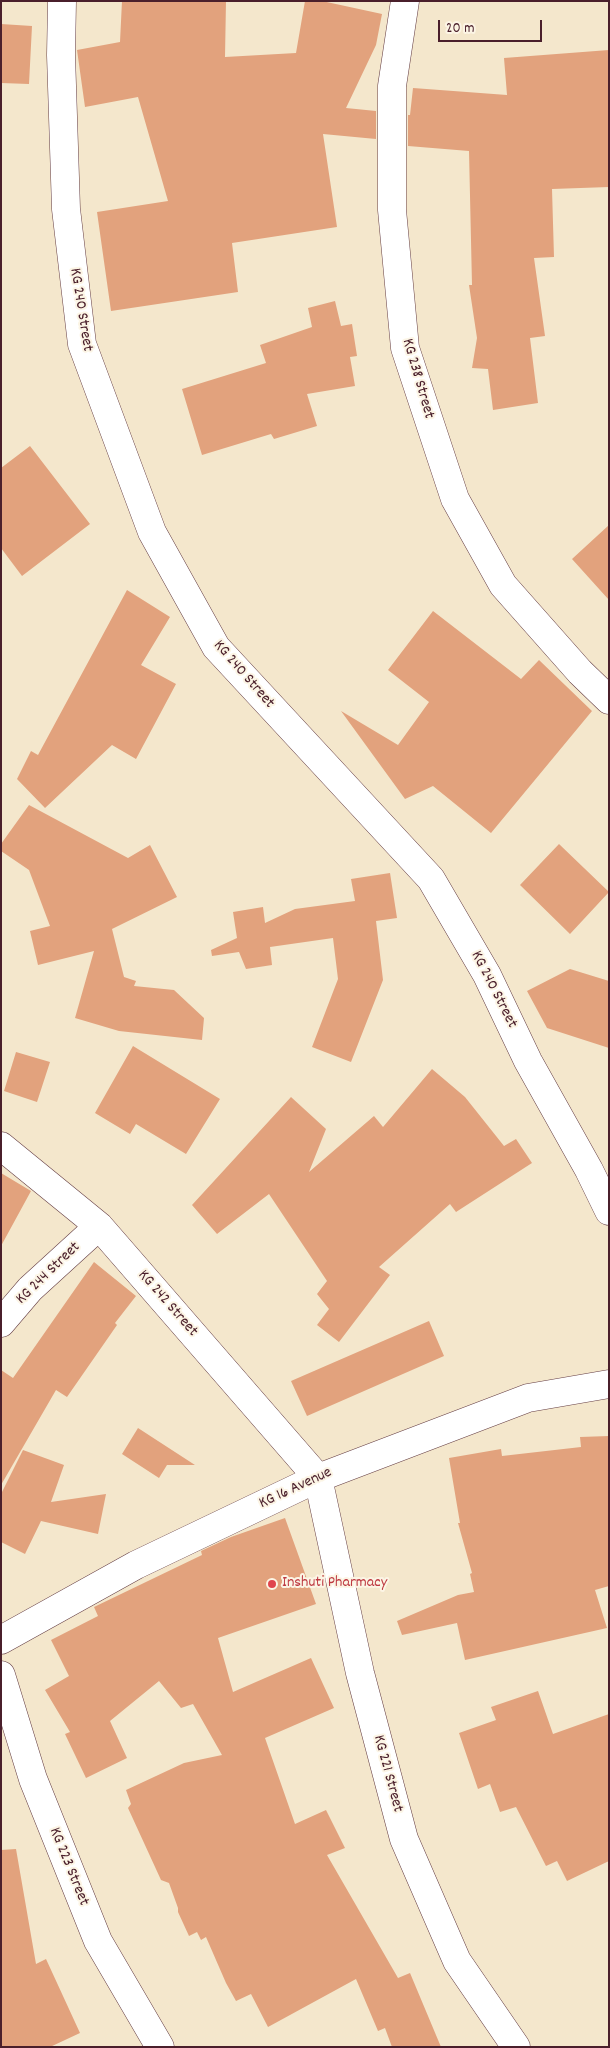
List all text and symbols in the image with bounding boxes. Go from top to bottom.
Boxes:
scale bar [440,10,544,42]
text: 20 m [446,18,474,40]
street label: KG 240 Street [64,267,96,353]
street label: KG 238 Street [396,337,438,421]
street label: KG 240 Street [208,637,278,713]
street label: KG 240 Street [465,948,521,1032]
street label: KG 244 Street [13,1239,85,1309]
street label: KG 242 Street [133,1267,201,1341]
street label: KG 16 Avenue [257,1464,335,1514]
place label: Inshuti Pharmacy [282,1574,387,1594]
marker: Inshuti Pharmacy [266,1578,278,1590]
street label: KG 221 Street [367,1733,407,1815]
street label: KG 223 Street [44,1825,92,1909]

